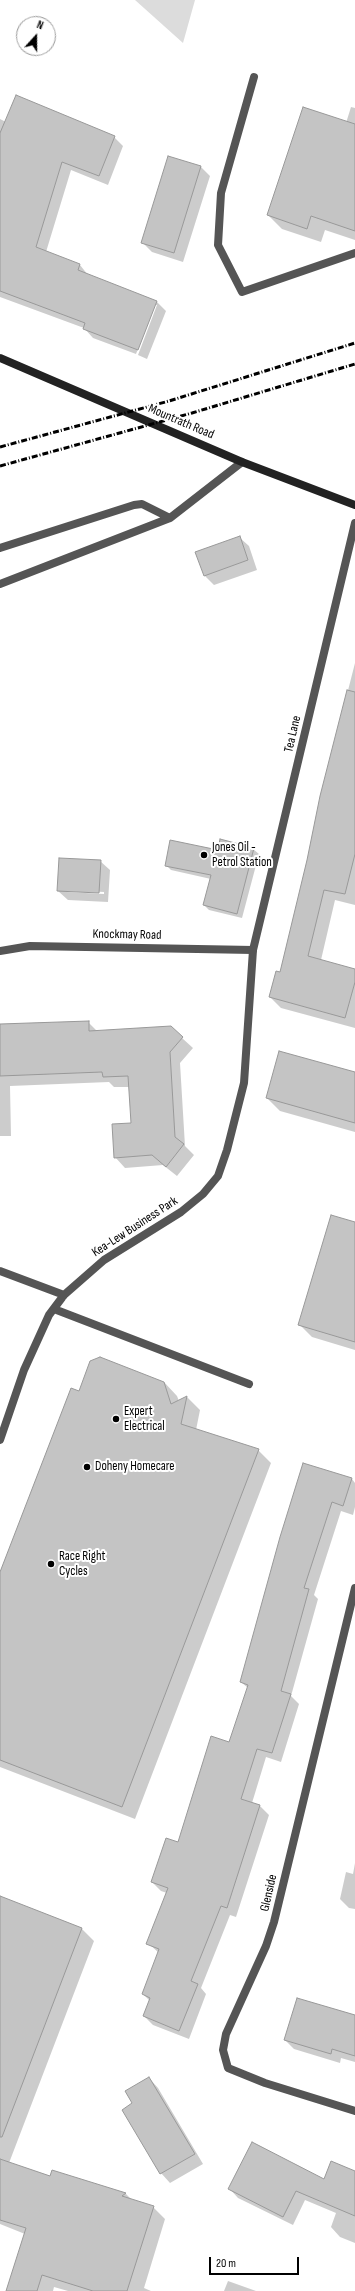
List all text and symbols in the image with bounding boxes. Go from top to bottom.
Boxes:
north arrow [16,16,56,56]
text: N [35,18,45,32]
street label: Mountrath Road [146,401,216,443]
street label: Tea Lane [281,714,305,754]
place label: Jones Oil - Petrol Station [212,840,272,871]
marker: Jones Oil - Petrol Station [199,850,209,860]
street label: Knockmay Road [92,927,162,943]
street label: Kea-Lew Business Park [89,1193,181,1261]
place label: Expert Electrical [124,1404,165,1435]
marker: Expert Electrical [111,1414,121,1424]
place label: Doheny Homecare [95,1459,175,1475]
marker: Doheny Homecare [82,1462,92,1472]
place label: Race Right Cycles [59,1549,106,1580]
marker: Race Right Cycles [46,1559,56,1569]
street label: Glenside [257,1873,281,1913]
scale bar [211,2249,301,2275]
text: 20 m [216,2256,236,2271]

